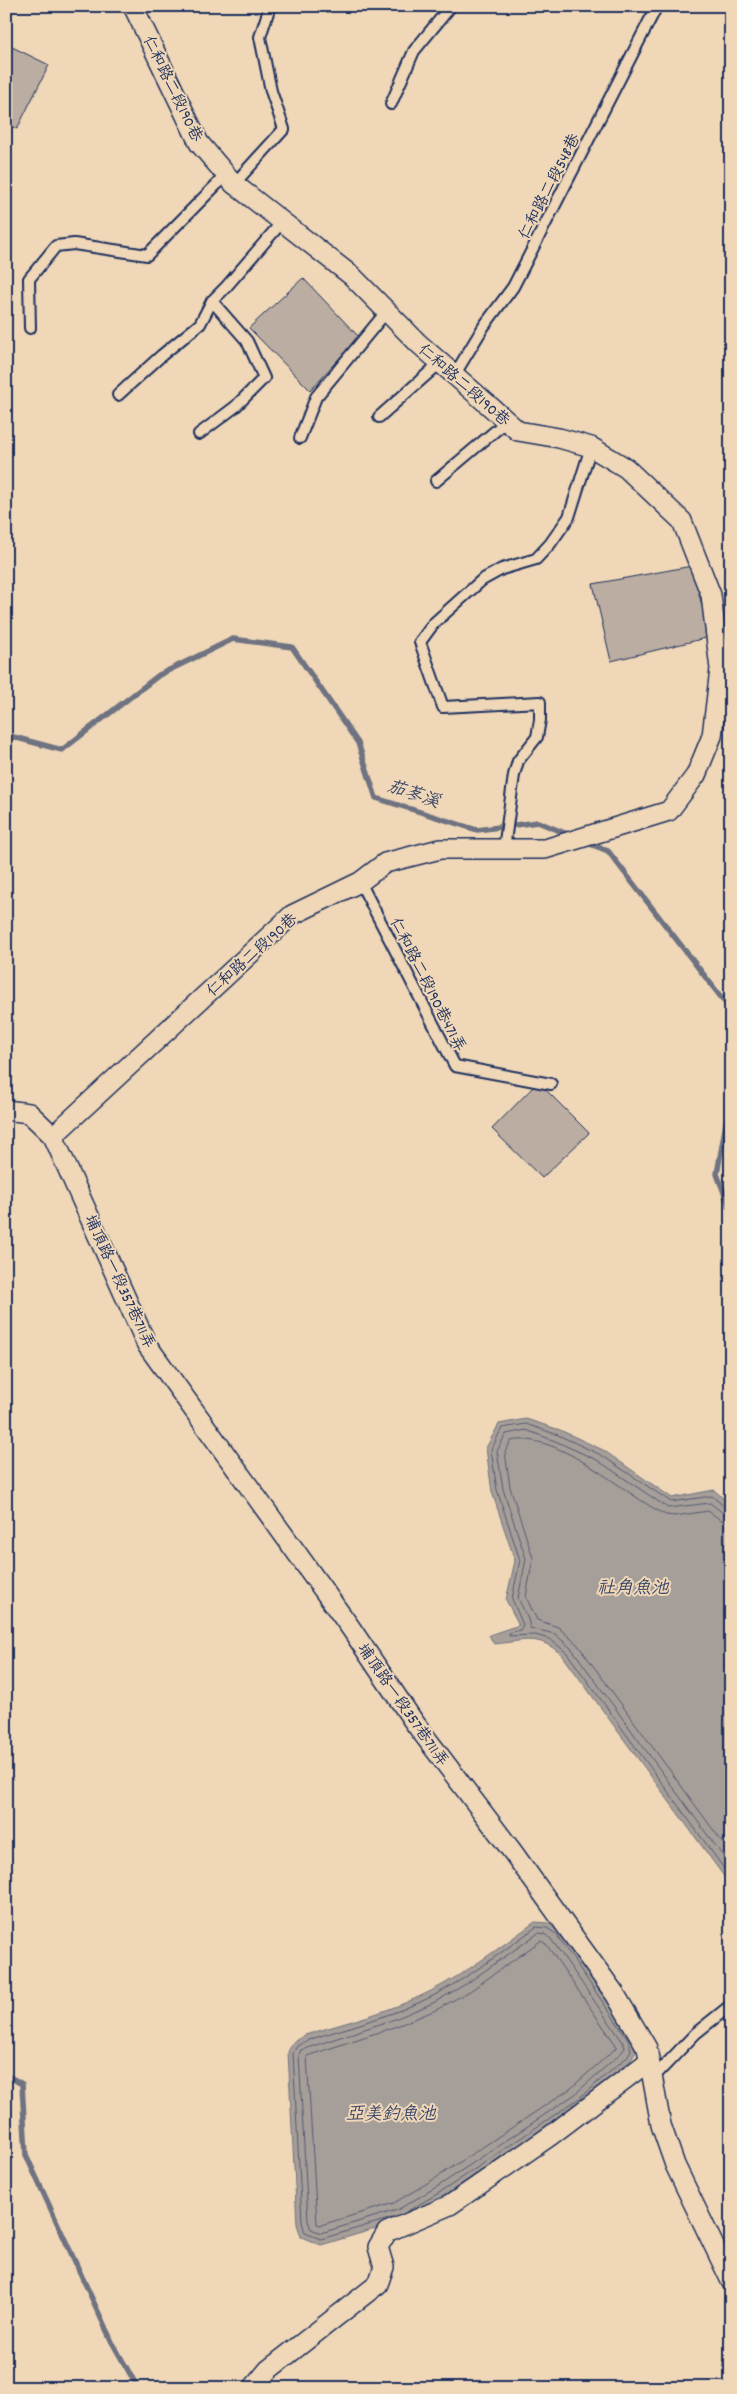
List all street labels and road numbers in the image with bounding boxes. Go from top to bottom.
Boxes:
street label: 仁和路二段190巷 [136,32,207,146]
street label: 仁和路二段548巷 [514,130,587,244]
street label: 仁和路二段190巷 [412,339,515,432]
street label: 仁和路二段190巷 [202,909,303,1003]
street label: 仁和路二段190巷471弄 [383,914,471,1056]
street label: 埔頂路一段357巷711弄 [78,1211,160,1353]
street label: 埔頂路一段357巷711弄 [351,1639,453,1772]

